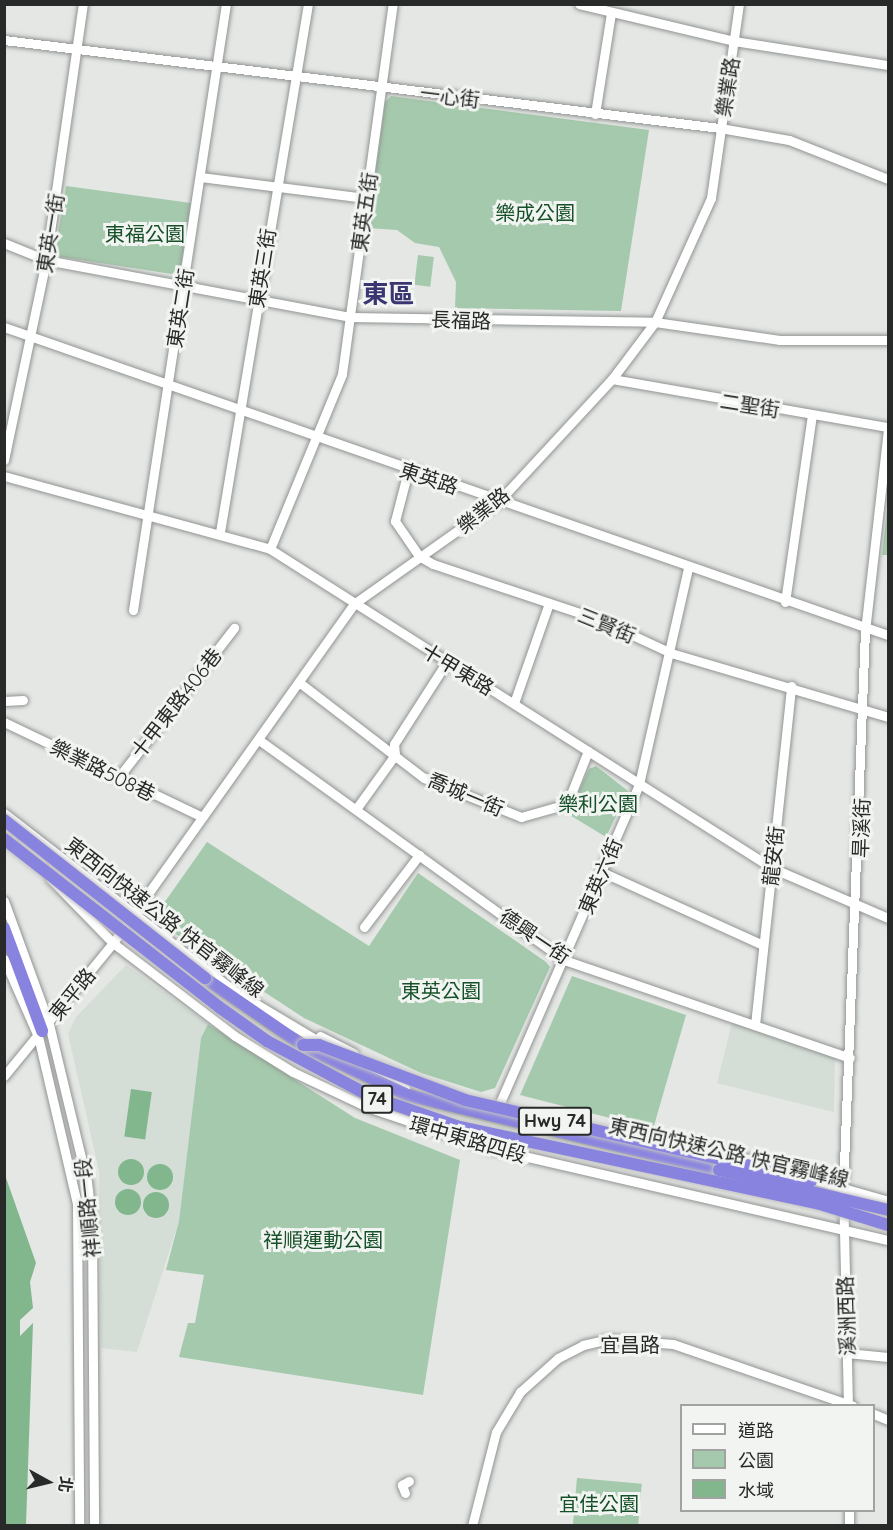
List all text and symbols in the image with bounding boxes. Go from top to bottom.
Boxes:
street label: 樂業路 [710,55,744,119]
street label: 一心街 [419,80,481,112]
street label: 東英五街 [347,171,381,253]
street label: 東英一街 [32,192,68,274]
park label: 樂成公園 [495,200,575,224]
park label: 東福公園 [105,221,185,245]
street label: 東英三街 [244,227,280,309]
street label: 東英二街 [162,267,198,349]
district label: 東區 [362,278,414,310]
street label: 長福路 [431,307,491,333]
street label: 二聖街 [718,388,782,422]
street label: 東英路 [397,457,461,499]
street label: 樂業路 [452,482,514,538]
street label: 三賢街 [575,603,639,647]
street label: 十甲東路 [418,638,498,700]
street label: 十甲東路406巷 [126,643,226,763]
street label: 樂業路508巷 [47,734,159,806]
street label: 喬城一街 [424,767,508,821]
park label: 樂利公園 [558,791,638,815]
street label: 旱溪街 [848,798,874,858]
street label: 龍安街 [758,825,788,887]
street label: 東西向快速公路 快官霧峰線 [61,832,269,1002]
street label: 東英六街 [573,834,627,918]
street label: 德興一街 [495,904,575,968]
street label: 東平路 [44,963,100,1025]
park label: 東英公園 [401,978,481,1002]
road number: 74 [360,1084,394,1114]
road number: Hwy 74 [518,1106,592,1136]
street label: 環中東路四段 [407,1111,529,1167]
street label: 東西向快速公路 快官霧峰線 [607,1113,851,1191]
street label: 祥順路一段 [70,1157,104,1259]
park label: 祥順運動公園 [263,1227,383,1251]
street label: 溪洲西路 [833,1276,859,1356]
street label: 宜昌路 [600,1332,660,1356]
legend [680,1404,875,1512]
text: 道路 [738,1419,774,1442]
text: 公園 [738,1449,774,1472]
north arrow [18,1452,78,1512]
text: 北 [55,1475,77,1494]
text: 水域 [738,1479,774,1502]
park label: 宜佳公園 [559,1491,639,1515]

